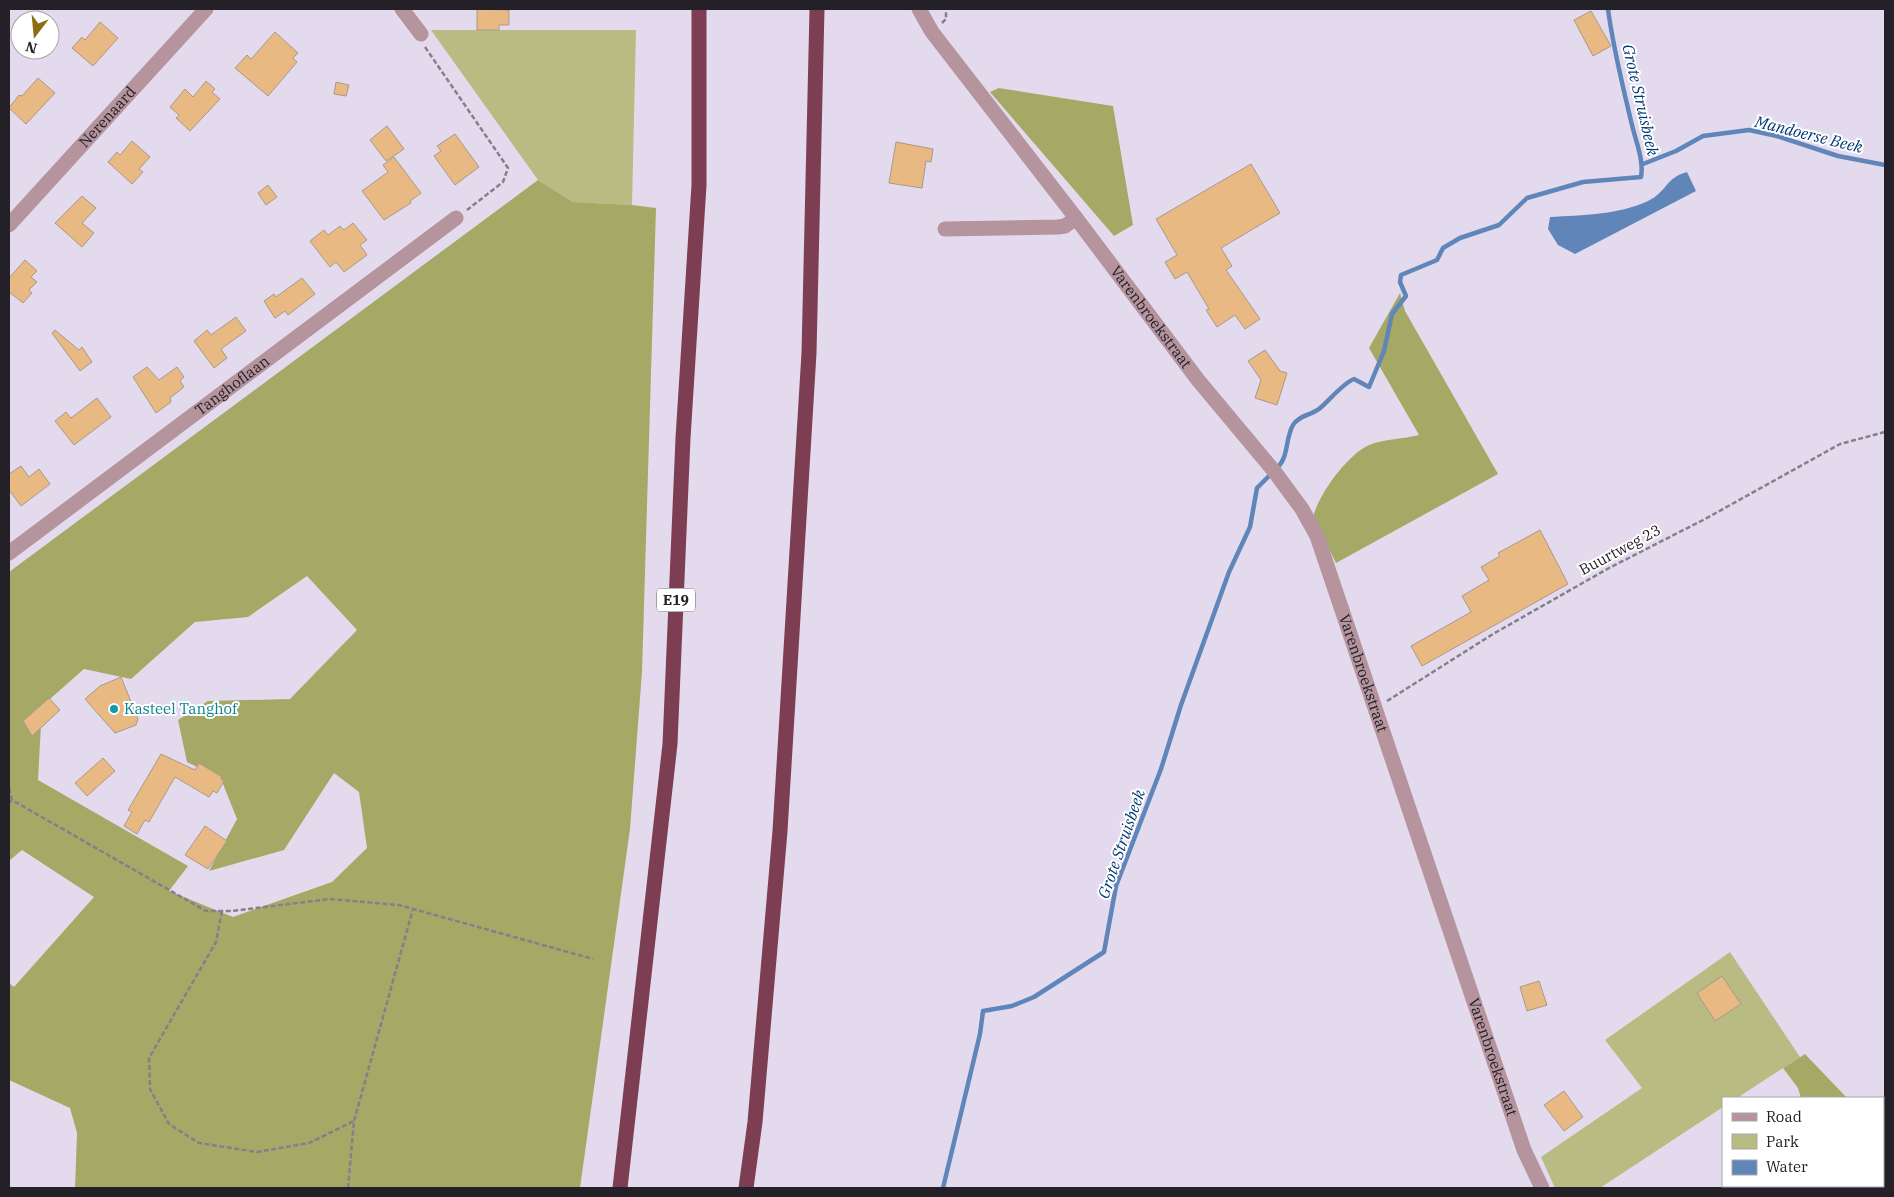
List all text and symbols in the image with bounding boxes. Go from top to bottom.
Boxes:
north arrow [10,10,60,60]
text: N [24,37,39,58]
water label: Grote Struisbeek [1618,42,1664,158]
street label: Nerenaard [74,82,140,151]
water label: Mandoerse Beek [1752,111,1865,157]
street label: Varenbroekstraat [1107,262,1196,372]
street label: Tanghoflaan [191,351,273,419]
street label: Buurtweg 23 [1576,520,1664,579]
road number: E19 [657,588,695,612]
street label: Varenbroekstraat [1335,612,1392,735]
place label: Kasteel Tanghof [124,699,238,718]
marker: Kasteel Tanghof [108,703,120,715]
water label: Grote Struisbeek [1093,786,1149,901]
street label: Varenbroekstraat [1464,995,1522,1118]
legend [1722,1097,1884,1187]
text: Road [1766,1107,1802,1126]
text: Park [1766,1132,1799,1151]
text: Water [1766,1157,1808,1176]

